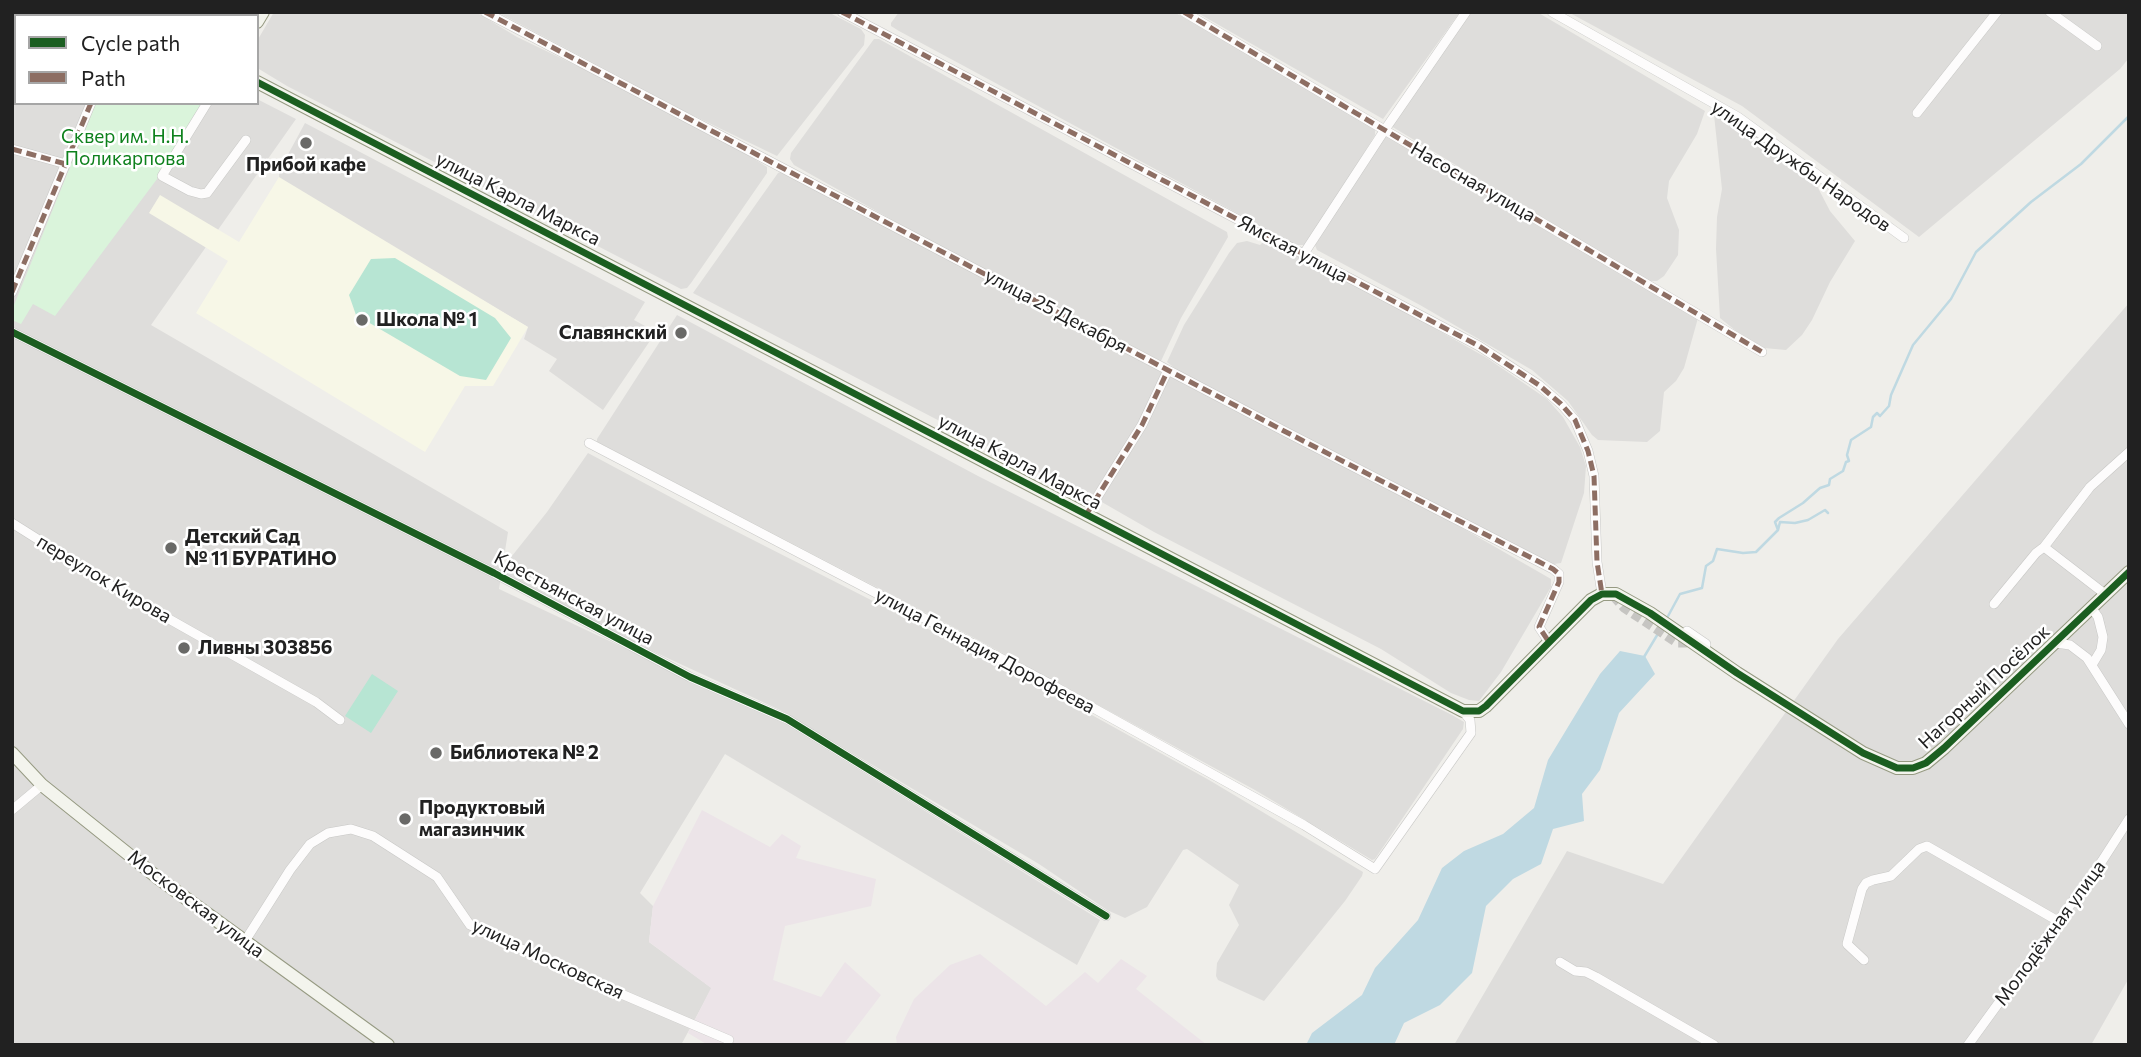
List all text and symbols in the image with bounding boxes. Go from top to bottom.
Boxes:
legend [14,14,259,105]
text: Cycle path [81,30,180,55]
text: Path [81,65,126,90]
street label: улица Дружбы Народов [1707,95,1895,237]
park label: Сквер им. Н.Н. Поликарпова [61,126,189,170]
marker: Прибой кафе [298,135,314,151]
street label: Насосная улица [1406,137,1540,227]
street label: улица Карла Маркса [432,148,604,250]
place label: Прибой кафе [246,154,366,176]
street label: Ямская улица [1234,210,1352,288]
street label: улица 25 Декабря [981,264,1131,358]
place label: Школа № 1 [376,309,477,331]
marker: Школа № 1 [354,312,370,328]
place label: Славянский [559,322,667,344]
marker: Славянский [673,325,689,341]
street label: улица Карла Маркса [934,409,1106,515]
place label: Детский Сад № 11 БУРАТИНО [185,526,337,570]
street label: переулок Кирова [33,530,175,628]
marker: Детский Сад № 11 БУРАТИНО [163,540,179,556]
street label: Крестьянская улица [490,546,658,650]
street label: улица Геннадия Дорофеева [871,583,1099,719]
street label: Нагорный Посёлок [1914,620,2054,754]
place label: Ливны 303856 [198,637,333,659]
marker: Ливны 303856 [176,640,192,656]
place label: Библиотека № 2 [450,742,599,764]
marker: Библиотека № 2 [428,745,444,761]
place label: Продуктовый магазинчик [419,797,545,841]
marker: Продуктовый магазинчик [397,811,413,827]
street label: Московская улица [123,845,269,963]
street label: Молодёжная улица [1990,856,2110,1010]
street label: улица Московская [468,914,628,1004]

